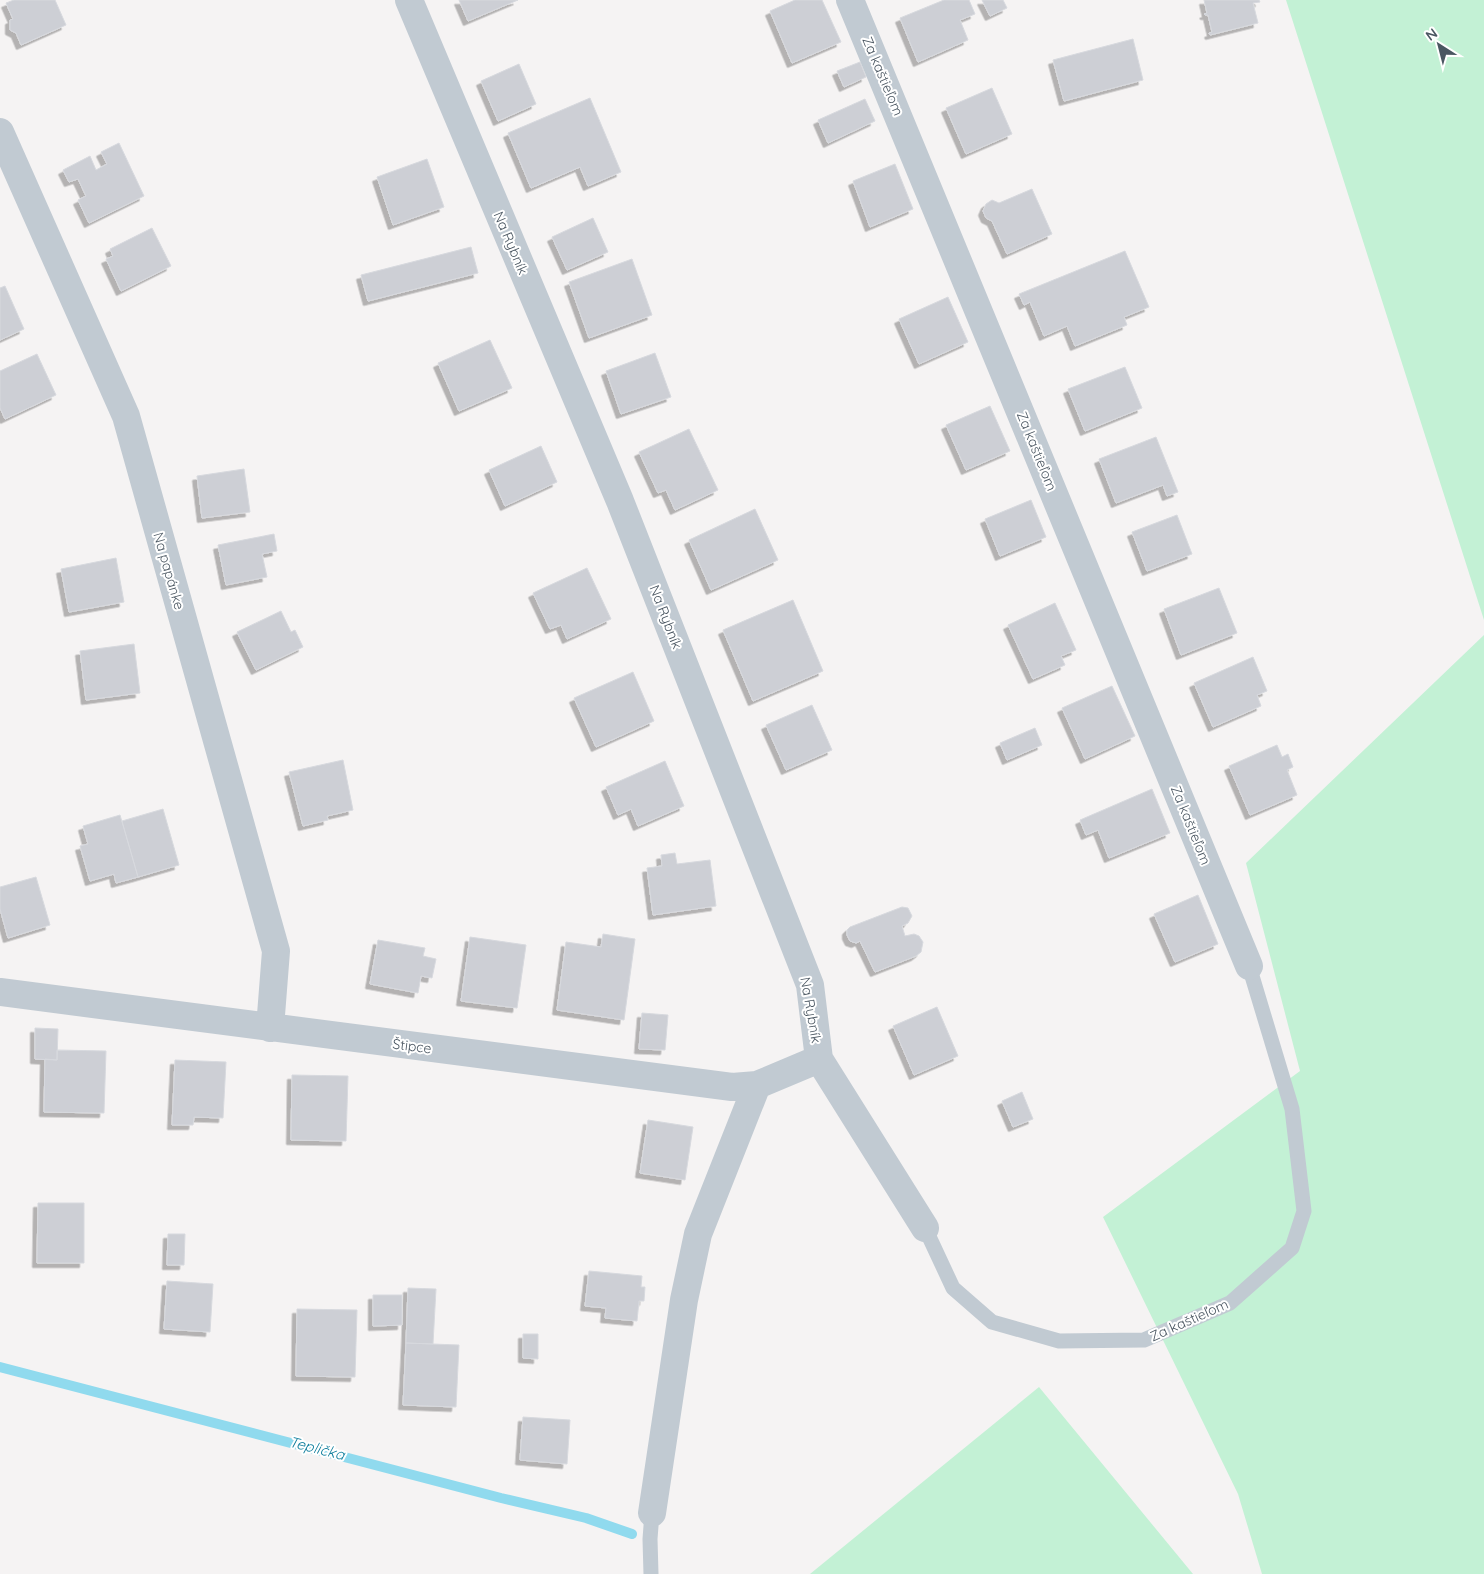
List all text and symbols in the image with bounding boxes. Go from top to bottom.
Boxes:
north arrow [1414,20,1464,70]
text: N [1422,24,1441,45]
street label: Za kaštieľom [858,34,908,118]
street label: Na Rybník [490,209,532,277]
street label: Za kaštieľom [1013,409,1061,493]
street label: Na papánke [149,530,189,612]
street label: Na Rybník [646,583,686,651]
street label: Za kaštieľom [1167,783,1215,867]
street label: Na Rybník [796,975,826,1045]
street label: Štipce [391,1035,433,1057]
street label: Za kaštieľom [1147,1295,1231,1345]
water label: Teplička [287,1432,347,1464]

